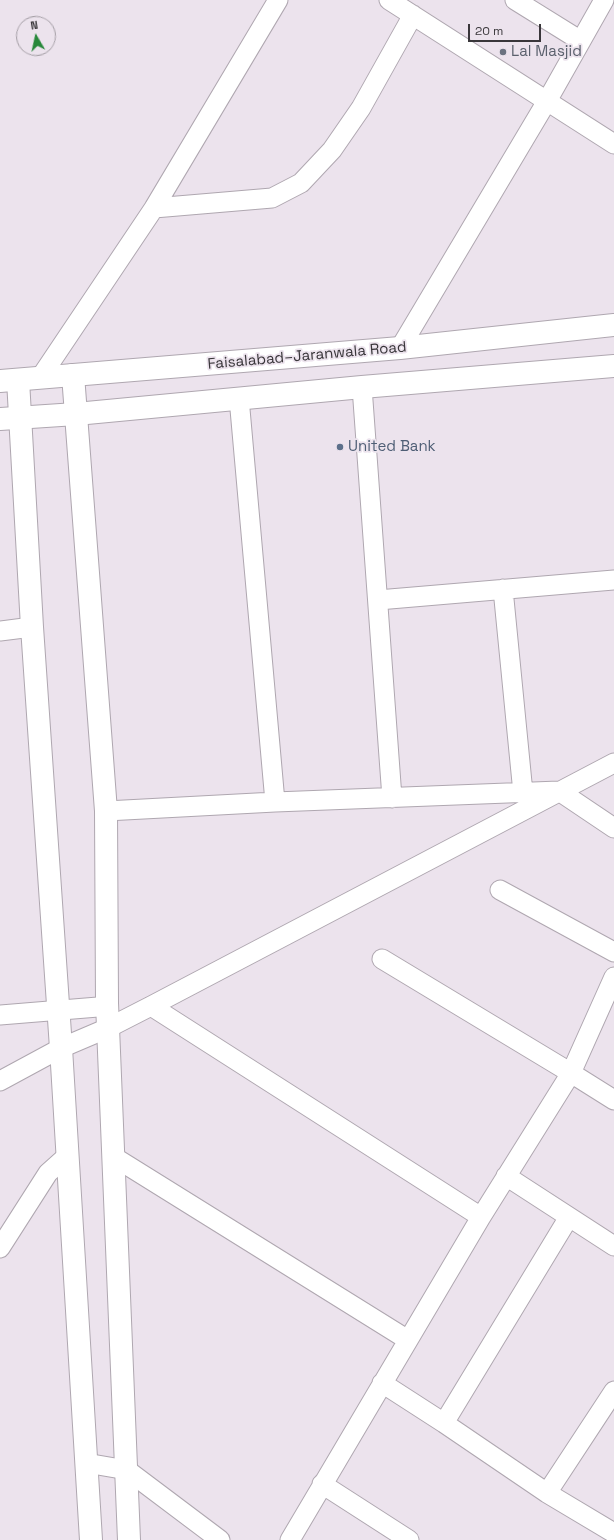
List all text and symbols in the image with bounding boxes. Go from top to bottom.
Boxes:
north arrow [16,16,56,56]
scale bar [470,16,543,42]
text: N [30,18,39,33]
text: 20 m [475,23,503,39]
place label: Lal Masjid [511,43,582,61]
marker: Lal Masjid [498,47,508,57]
street label: Faisalabad–Jaranwala Road [207,338,407,374]
place label: United Bank [348,438,436,456]
marker: United Bank [335,442,345,452]

